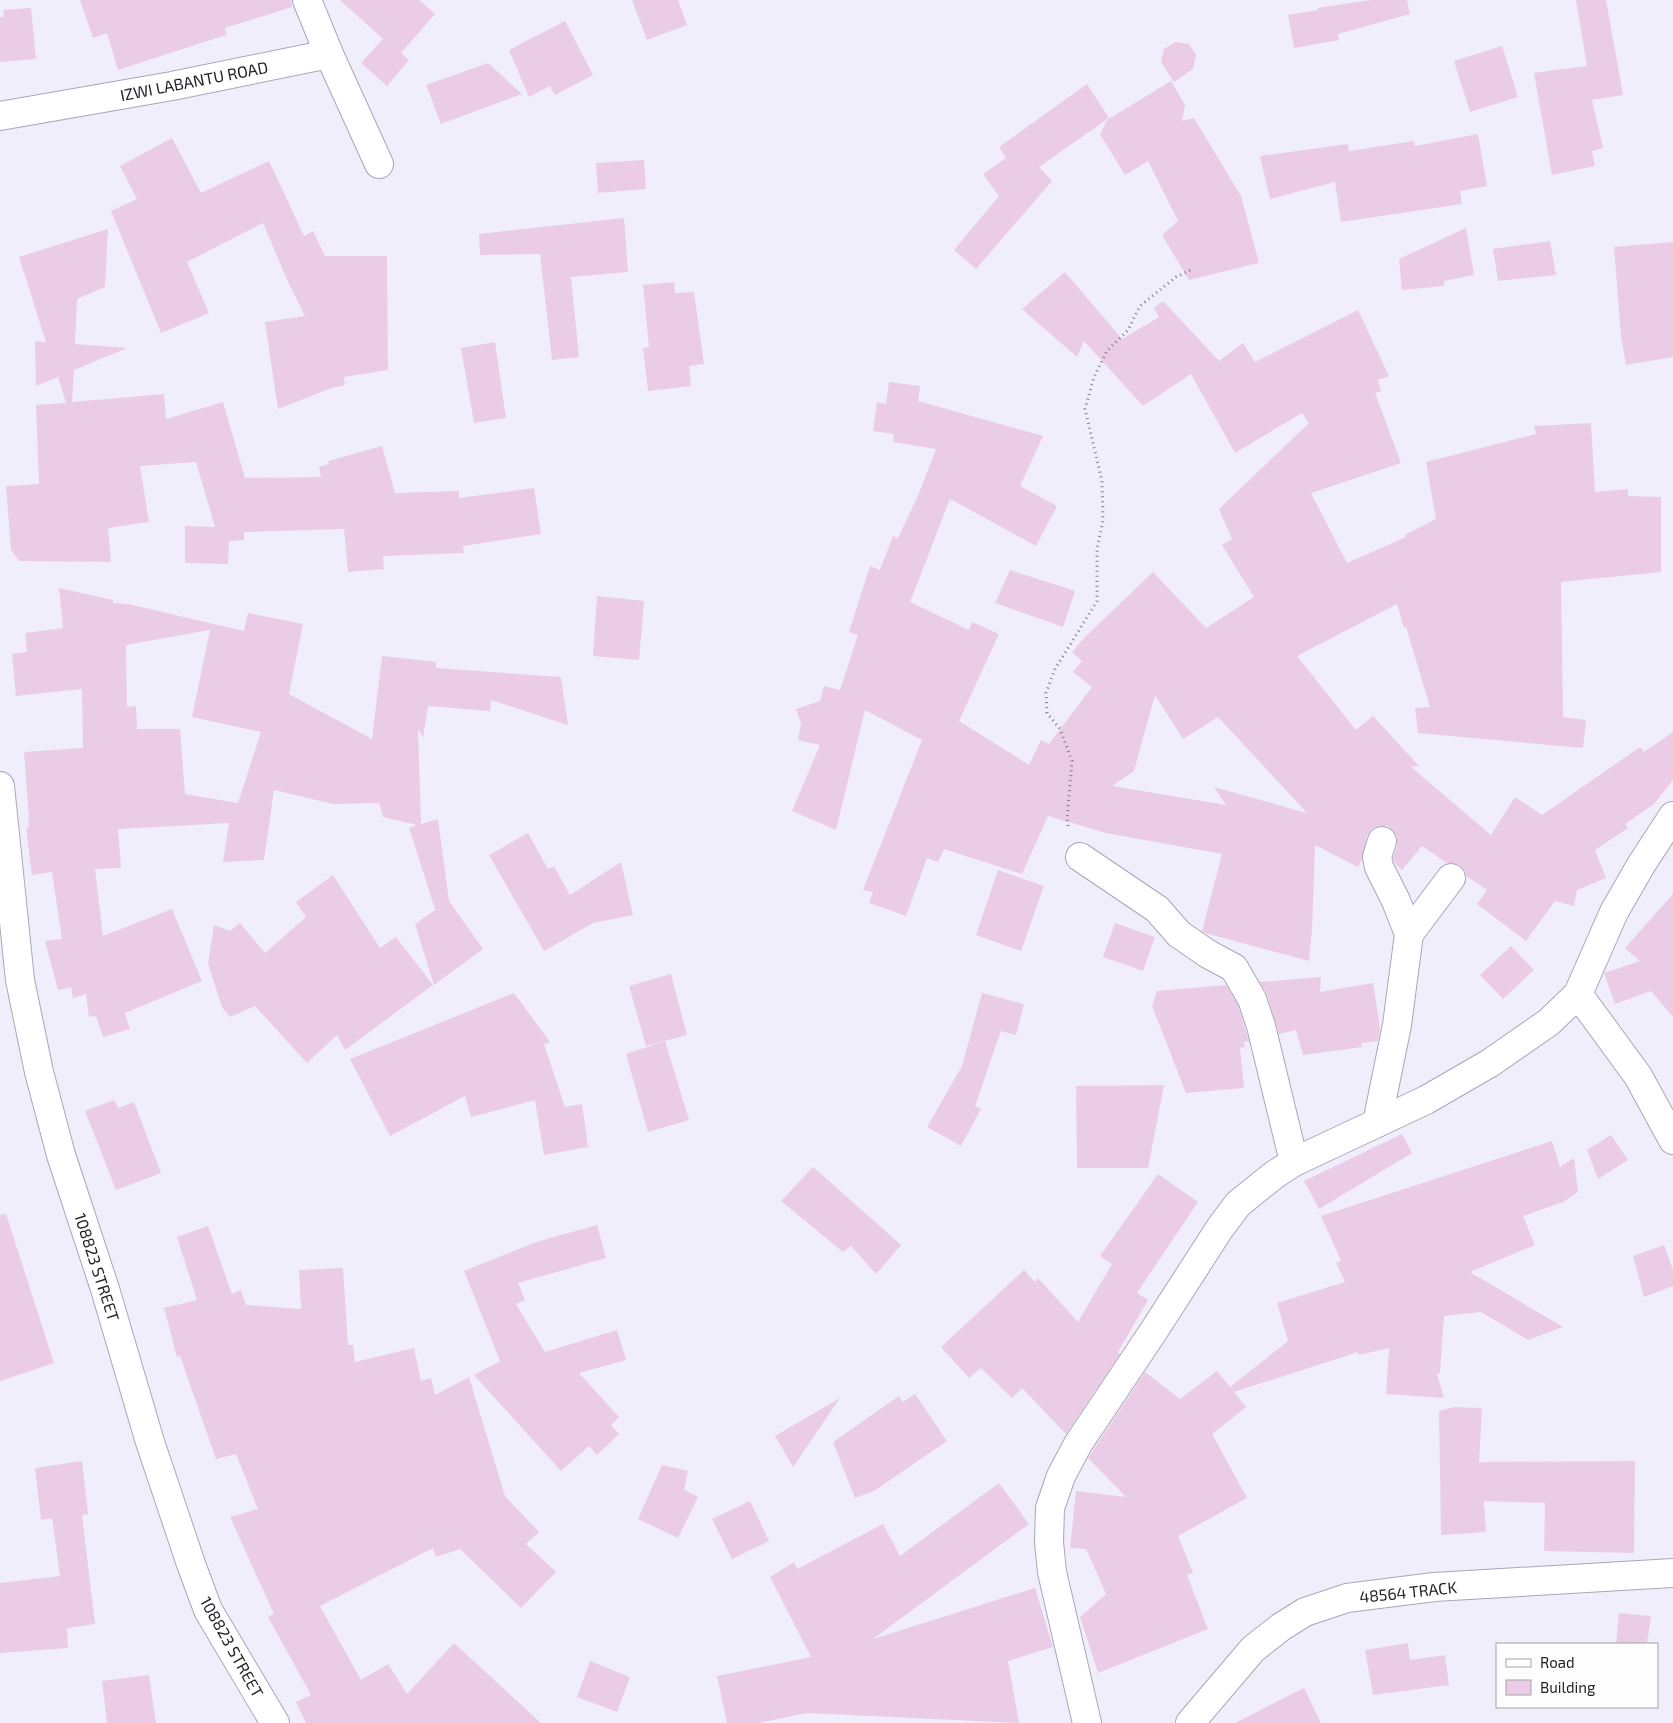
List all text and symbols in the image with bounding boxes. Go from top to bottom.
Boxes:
street label: IZWI LABANTU ROAD [118,57,269,104]
street label: 108823 STREET [71,1211,124,1323]
street label: 48564 TRACK [1358,1577,1458,1606]
street label: 108823 STREET [197,1593,268,1700]
legend [1496,1643,1658,1708]
text: Road [1540,1653,1575,1671]
text: Building [1540,1678,1596,1696]

